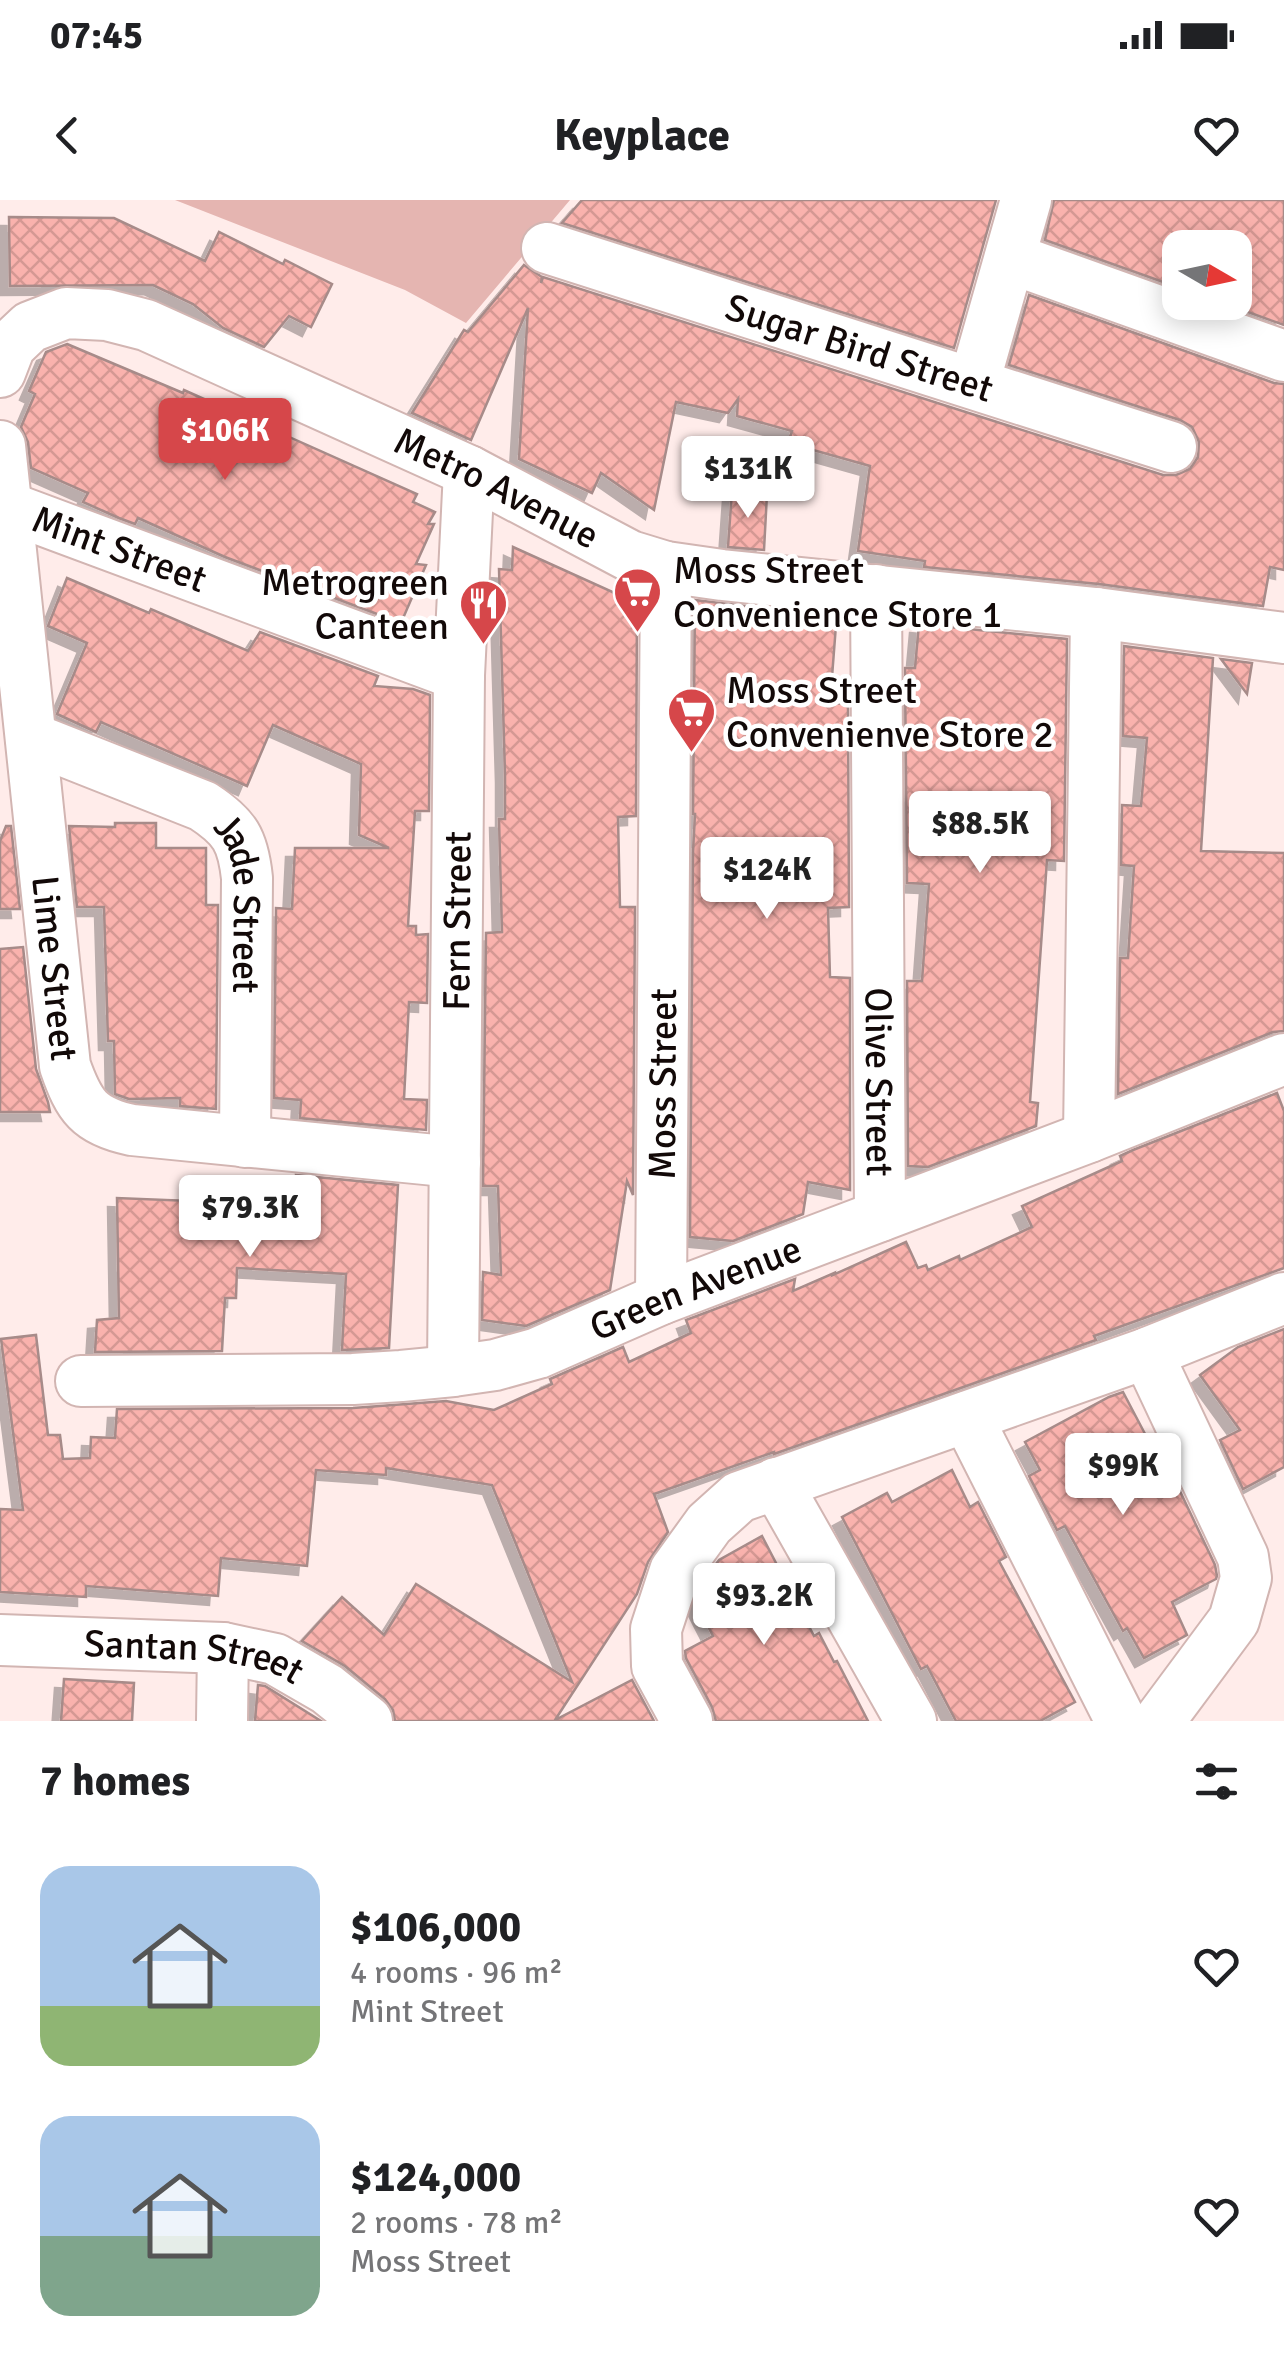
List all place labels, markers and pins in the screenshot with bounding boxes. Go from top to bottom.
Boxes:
pin: $106K [155,398,295,483]
pin: $131K [678,436,818,521]
place label: Moss Street Convenience Store 1 [673,547,1002,638]
place label: Metrogreen Canteen [261,559,449,650]
supermarket icon: Moss Street Convenience Store 1 [612,566,664,634]
restaurant icon: Metrogreen Canteen [458,578,510,646]
place label: Moss Street Convenienve Store 2 [726,667,1054,758]
supermarket icon: Moss Street Convenienve Store 2 [665,686,717,754]
pin: $88.5K [899,791,1061,876]
pin: $124K [697,837,837,922]
pin: $79.3K [169,1175,331,1260]
pin: $99K [1064,1433,1182,1518]
pin: $93.2K [683,1563,845,1648]

